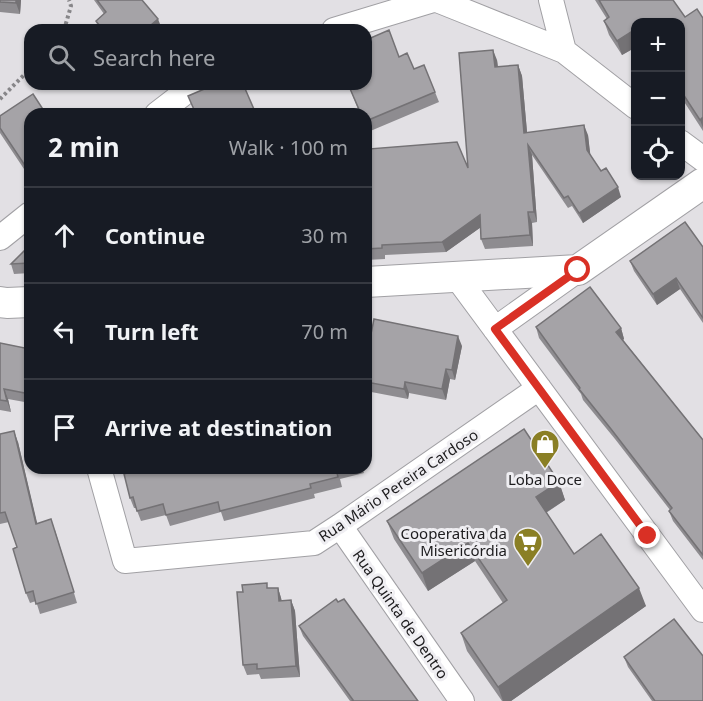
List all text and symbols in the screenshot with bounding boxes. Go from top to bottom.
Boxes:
map controls [631,18,685,180]
button: + [631,18,685,72]
search box [24,24,372,90]
icon: search [45,41,78,74]
text: Search here [93,42,215,72]
button: − [631,72,685,126]
button: locate [631,126,685,180]
text: 2 min [48,129,120,165]
text: Walk · 100 m [229,134,348,161]
icon: ahead [48,219,81,252]
text: Continue [105,220,205,250]
text: 30 m [301,222,348,249]
route start [564,256,590,282]
icon: left [48,315,81,348]
text: Turn left [105,316,199,346]
text: 70 m [301,318,348,345]
icon: arrive [48,411,81,444]
text: Arrive at destination [105,412,332,442]
street label: Rua Mário Pereira Cardoso [314,424,482,546]
shop icon: Loba Doce [529,428,561,470]
place label: Loba Doce [508,469,582,489]
route end [634,522,660,548]
place label: Cooperativa da Misericórdia [401,523,507,560]
supermarket icon: Cooperativa da Misericórdia [512,526,544,568]
street label: Rua Quinta de Dentro [349,545,453,683]

